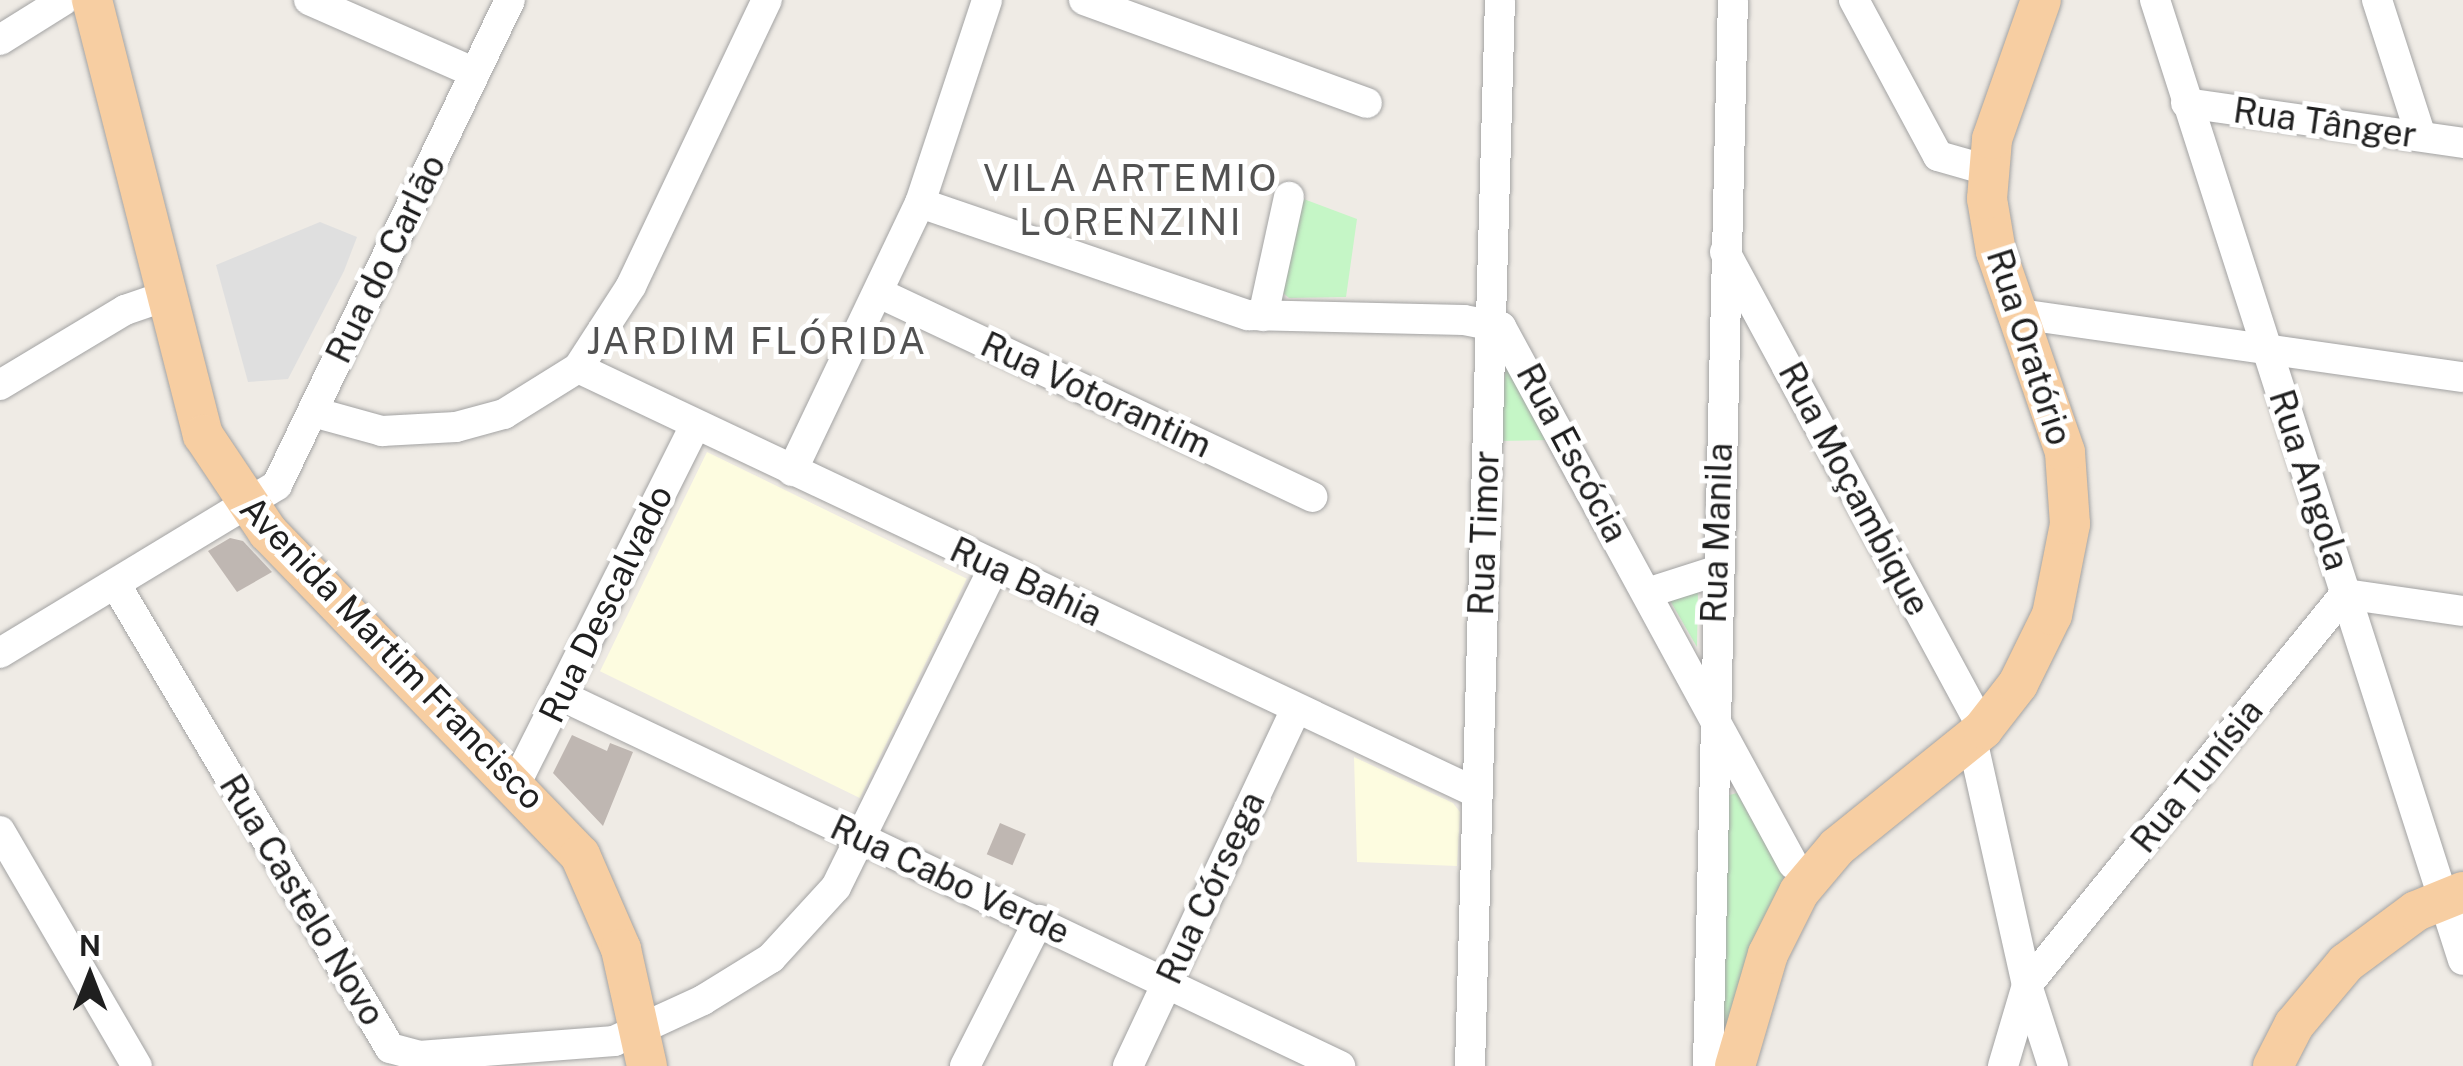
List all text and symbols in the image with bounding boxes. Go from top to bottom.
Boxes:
street label: Rua Tânger [2231,89,2419,157]
street label: Rua do Carlão [317,148,455,370]
district label: VILA ARTEMIO LORENZINI [983,155,1279,244]
street label: Rua Oratório [1978,244,2080,450]
district label: JARDIM FLÓRIDA [586,318,928,364]
street label: Rua Votorantim [974,323,1218,467]
street label: Rua Moçambique [1769,355,1939,623]
street label: Rua Escócia [1507,357,1637,549]
street label: Rua Angola [2260,384,2358,576]
street label: Rua Manila [1693,442,1741,624]
street label: Rua Timor [1460,450,1508,616]
street label: Rua Descalvado [530,479,682,729]
street label: Avenida Martim Francisco [231,488,553,818]
street label: Rua Bahia [943,529,1109,635]
street label: Rua Tunísia [2122,691,2272,861]
street label: Rua Castelo Novo [210,767,394,1033]
street label: Rua Córsega [1148,785,1274,991]
street label: Rua Cabo Verde [823,806,1077,954]
north arrow [40,926,140,1026]
text: N [79,929,101,962]

